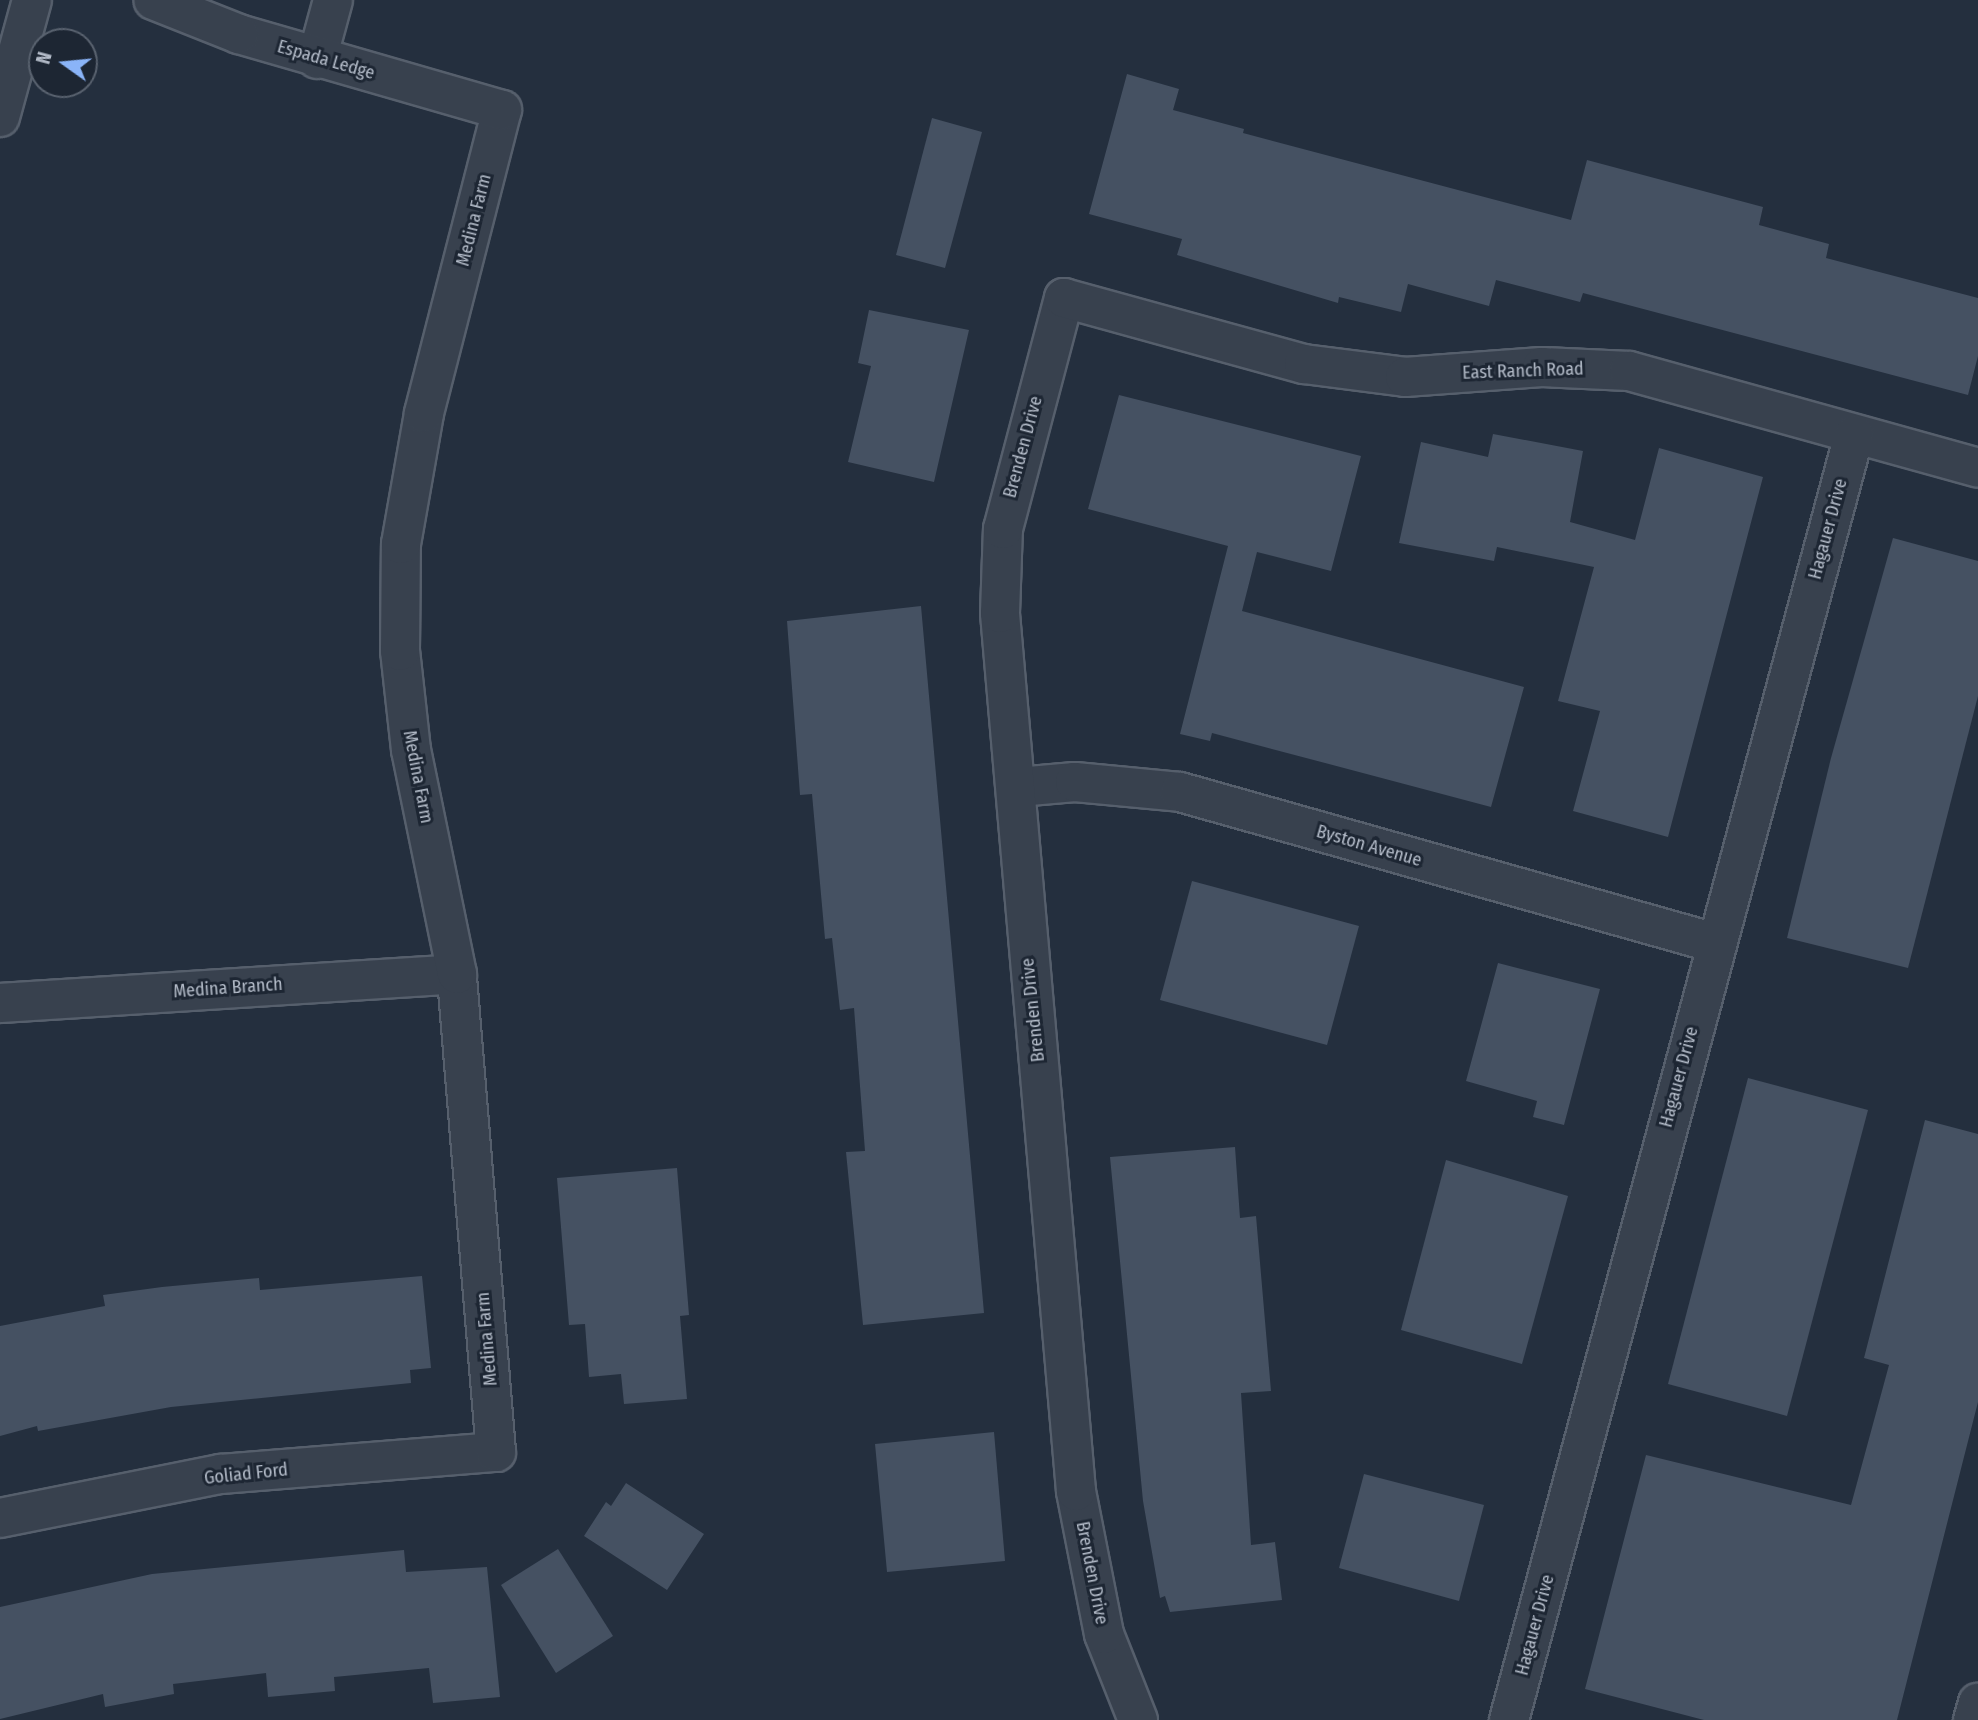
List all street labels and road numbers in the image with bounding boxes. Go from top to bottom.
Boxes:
street label: Espada Ledge [275,36,377,84]
street label: Medina Farm [452,172,496,268]
street label: East Ranch Road [1462,358,1584,384]
street label: Brenden Drive [999,394,1047,500]
street label: Hagauer Drive [1804,476,1852,582]
street label: Medina Farm [398,729,438,825]
street label: Byston Avenue [1314,821,1424,871]
street label: Brenden Drive [1017,957,1049,1063]
street label: Medina Branch [173,973,283,1003]
street label: Hagauer Drive [1655,1024,1703,1130]
street label: Medina Farm [472,1291,502,1387]
street label: Goliad Ford [203,1459,289,1489]
street label: Brenden Drive [1071,1520,1113,1626]
street label: Hagauer Drive [1511,1572,1559,1678]

